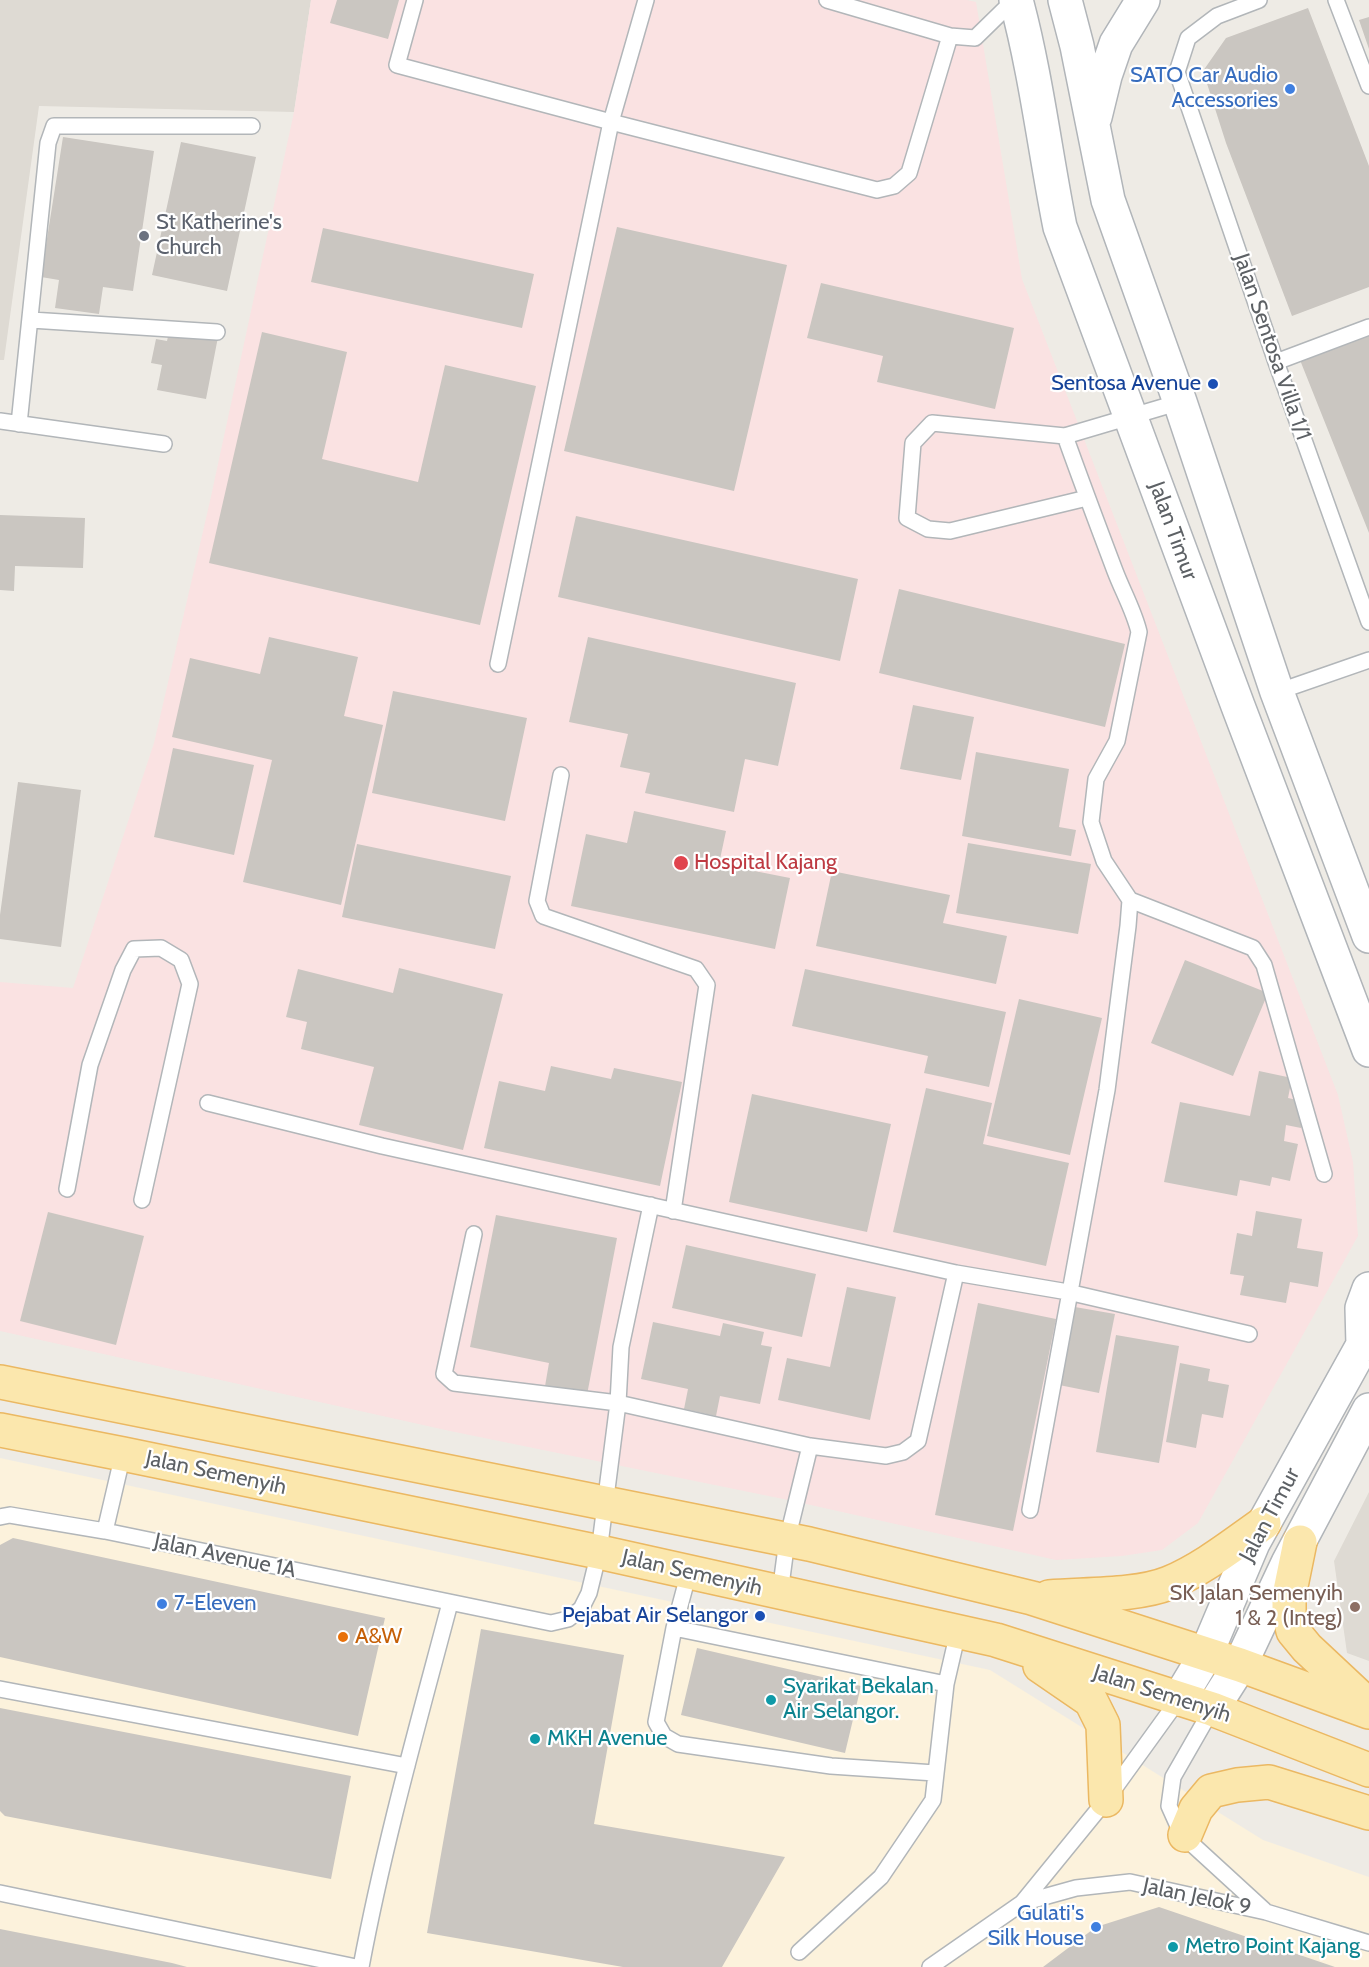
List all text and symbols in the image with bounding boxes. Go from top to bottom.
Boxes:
place label: SATO Car Audio Accessories [1130,63,1278,114]
marker: SATO Car Audio Accessories [1283,82,1297,96]
place label: St Katherine's Church [156,210,282,262]
marker: St Katherine's Church [137,229,151,243]
street label: Jalan Sentosa Villa 1/1 [1228,250,1316,444]
place label: Sentosa Avenue [1051,371,1201,397]
marker: Sentosa Avenue [1206,377,1220,391]
street label: Jalan Timur [1143,478,1203,584]
place label: Hospital Kajang [694,850,837,876]
marker: Hospital Kajang [672,854,690,872]
street label: Jalan Semenyih [143,1445,289,1501]
street label: Jalan Timur [1234,1463,1306,1567]
street label: Jalan Avenue 1A [152,1528,298,1584]
street label: Jalan Semenyih [619,1544,765,1602]
place label: SK Jalan Semenyih 1 & 2 (Integ) [1169,1581,1343,1633]
place label: 7-Eleven [174,1591,257,1617]
marker: 7-Eleven [155,1597,169,1611]
marker: SK Jalan Semenyih 1 & 2 (Integ) [1348,1600,1362,1614]
place label: Pejabat Air Selangor [562,1603,748,1629]
marker: Pejabat Air Selangor [753,1609,767,1623]
place label: A&W [355,1624,402,1650]
marker: A&W [336,1630,350,1644]
street label: Jalan Semenyih [1090,1659,1234,1729]
place label: Syarikat Bekalan Air Selangor. [783,1674,934,1726]
marker: Syarikat Bekalan Air Selangor. [764,1693,778,1707]
place label: MKH Avenue [547,1726,667,1752]
marker: MKH Avenue [528,1732,542,1746]
street label: Jalan Jelok 9 [1140,1873,1254,1921]
place label: Gulati's Silk House [987,1901,1084,1952]
marker: Gulati's Silk House [1089,1920,1103,1934]
place label: Metro Point Kajang [1185,1934,1360,1960]
marker: Metro Point Kajang [1166,1940,1180,1954]

